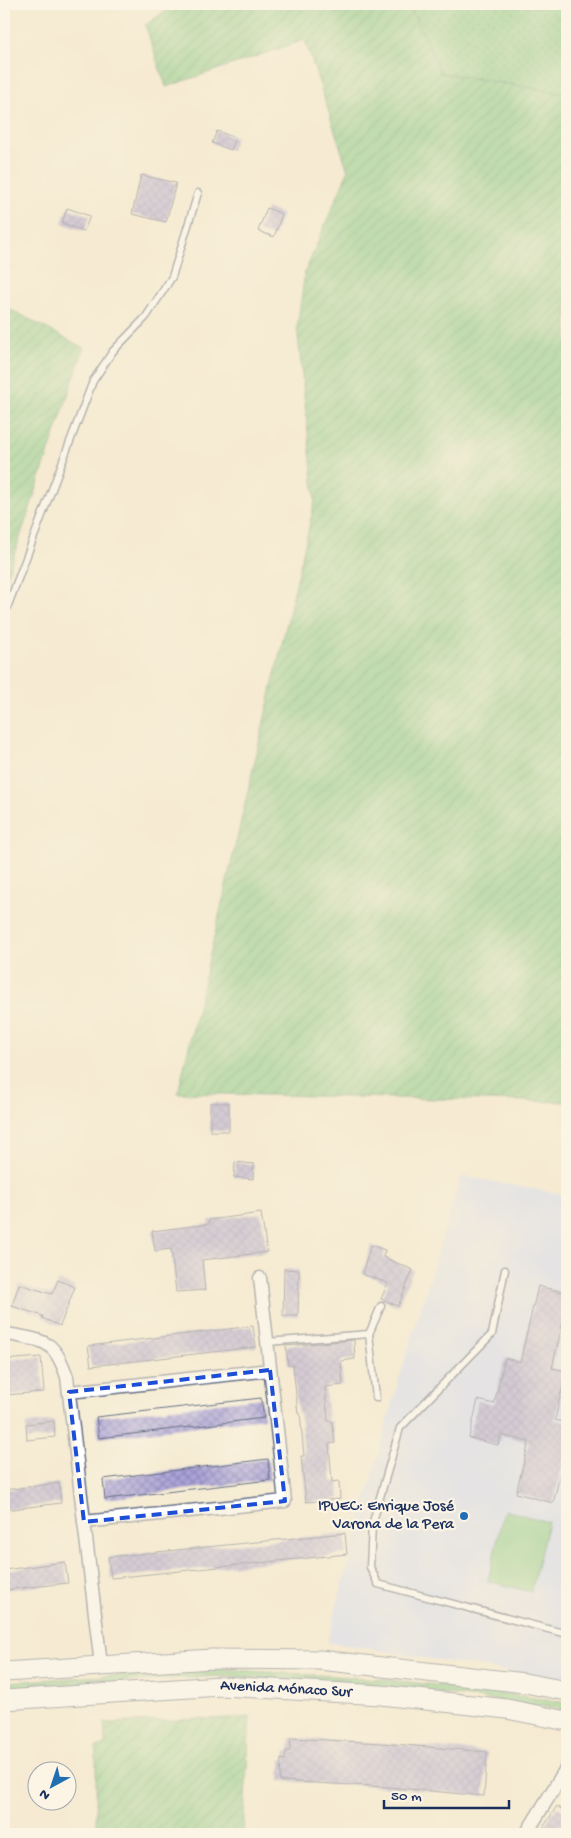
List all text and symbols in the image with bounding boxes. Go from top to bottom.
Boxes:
place label: IPUEC: Enrique José Varona de la Pera [318,1498,455,1535]
marker: IPUEC: Enrique José Varona de la Pera [458,1510,470,1522]
street label: Avenida Mónaco Sur [220,1677,354,1703]
north arrow [28,1760,78,1810]
scale bar [384,1778,508,1810]
text: N [36,1785,54,1803]
text: 50 m [391,1788,422,1806]

